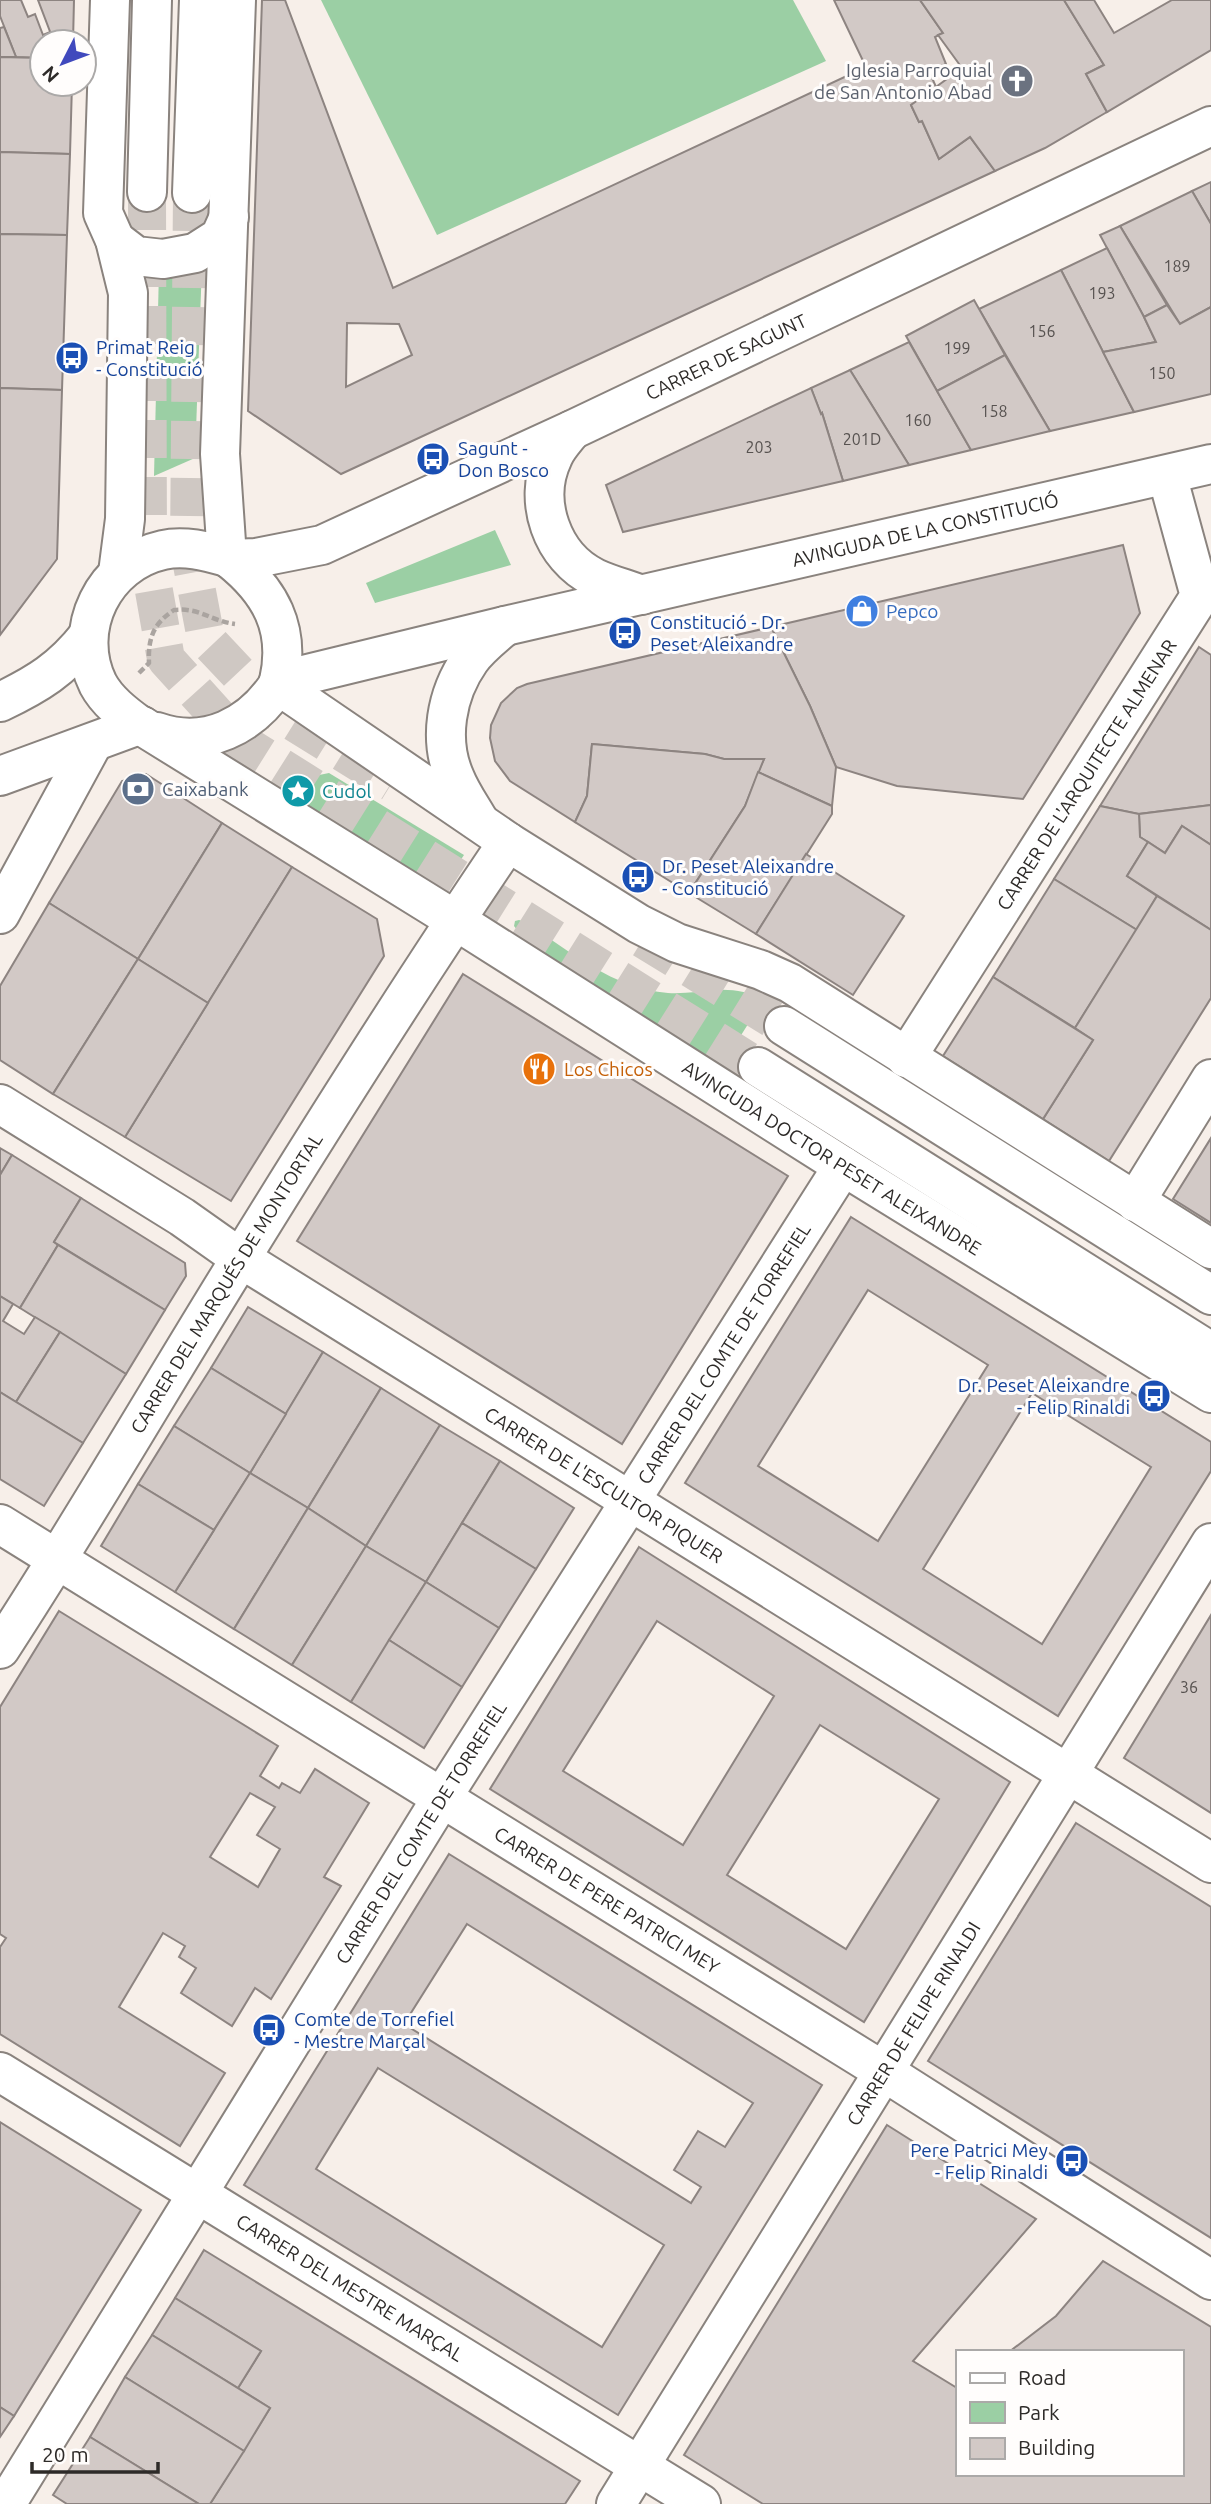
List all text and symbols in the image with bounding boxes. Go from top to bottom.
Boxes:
north arrow [28,28,98,98]
place label: Iglesia Parroquial de San Antonio Abad [814,59,992,103]
text: N [37,62,63,87]
church icon: Iglesia Parroquial de San Antonio Abad [998,62,1036,100]
house number: 189 [1163,257,1191,275]
house number: 193 [1088,284,1116,302]
street label: CARRER DE SAGUNT [642,309,810,404]
house number: 156 [1028,322,1056,340]
place label: Primat Reig - Constitució [96,336,203,380]
bus stop icon: Primat Reig - Constitució [53,339,91,377]
house number: 199 [943,339,971,357]
house number: 150 [1148,364,1176,382]
house number: 158 [980,402,1008,420]
house number: 160 [904,411,932,429]
house number: 201D [843,430,881,448]
place label: Sagunt - Don Bosco [458,437,549,481]
house number: 203 [745,438,773,456]
bus stop icon: Sagunt - Don Bosco [414,440,452,478]
street label: AVINGUDA DE LA CONSTITUCIÓ [790,488,1061,571]
shop icon: Pepco [843,592,881,630]
place label: Pepco [886,600,938,622]
place label: Constitució - Dr. Peset Aleixandre [650,611,793,655]
bus stop icon: Constitució - Dr. Peset Aleixandre [606,614,644,652]
street label: CARRER DE L'ARQUITECTE ALMENAR [992,635,1181,914]
bank icon: Caixabank [119,770,157,808]
place icon: Cudol [279,772,317,810]
place label: Caixabank [162,778,249,800]
place label: Cudol [322,780,372,802]
place label: Dr. Peset Aleixandre - Constitució [662,855,834,899]
bus stop icon: Dr. Peset Aleixandre - Constitució [619,858,657,896]
restaurant icon: Los Chicos [520,1050,558,1088]
street label: AVINGUDA DOCTOR PESET ALEIXANDRE [679,1056,985,1260]
place label: Los Chicos [564,1058,653,1080]
street label: CARRER DEL MARQUÉS DE MONTORTAL [126,1129,327,1437]
street label: CARRER DEL COMTE DE TORREFIEL [633,1219,815,1488]
place label: Dr. Peset Aleixandre - Felip Rinaldi [958,1374,1130,1418]
bus stop icon: Dr. Peset Aleixandre - Felip Rinaldi [1135,1377,1173,1415]
street label: CARRER DE L'ESCULTOR PIQUER [481,1402,727,1567]
house number: 36 [1180,1678,1198,1696]
street label: CARRER DEL COMTE DE TORREFIEL [331,1698,511,1968]
street label: CARRER DE PERE PATRICI MEY [490,1822,724,1978]
street label: CARRER DE FELIPE RINALDI [842,1918,985,2130]
place label: Comte de Torrefiel - Mestre Marçal [294,2008,454,2052]
bus stop icon: Comte de Torrefiel - Mestre Marçal [250,2011,288,2049]
place label: Pere Patrici Mey - Felip Rinaldi [910,2139,1048,2183]
bus stop icon: Pere Patrici Mey - Felip Rinaldi [1053,2142,1091,2180]
street label: CARRER DEL MESTRE MARÇAL [232,2209,468,2366]
legend [956,2350,1183,2476]
text: Road [1018,2365,1066,2389]
text: Park [1018,2400,1060,2424]
scale bar [32,2430,158,2474]
text: Building [1018,2435,1095,2459]
text: 20 m [42,2442,89,2466]

